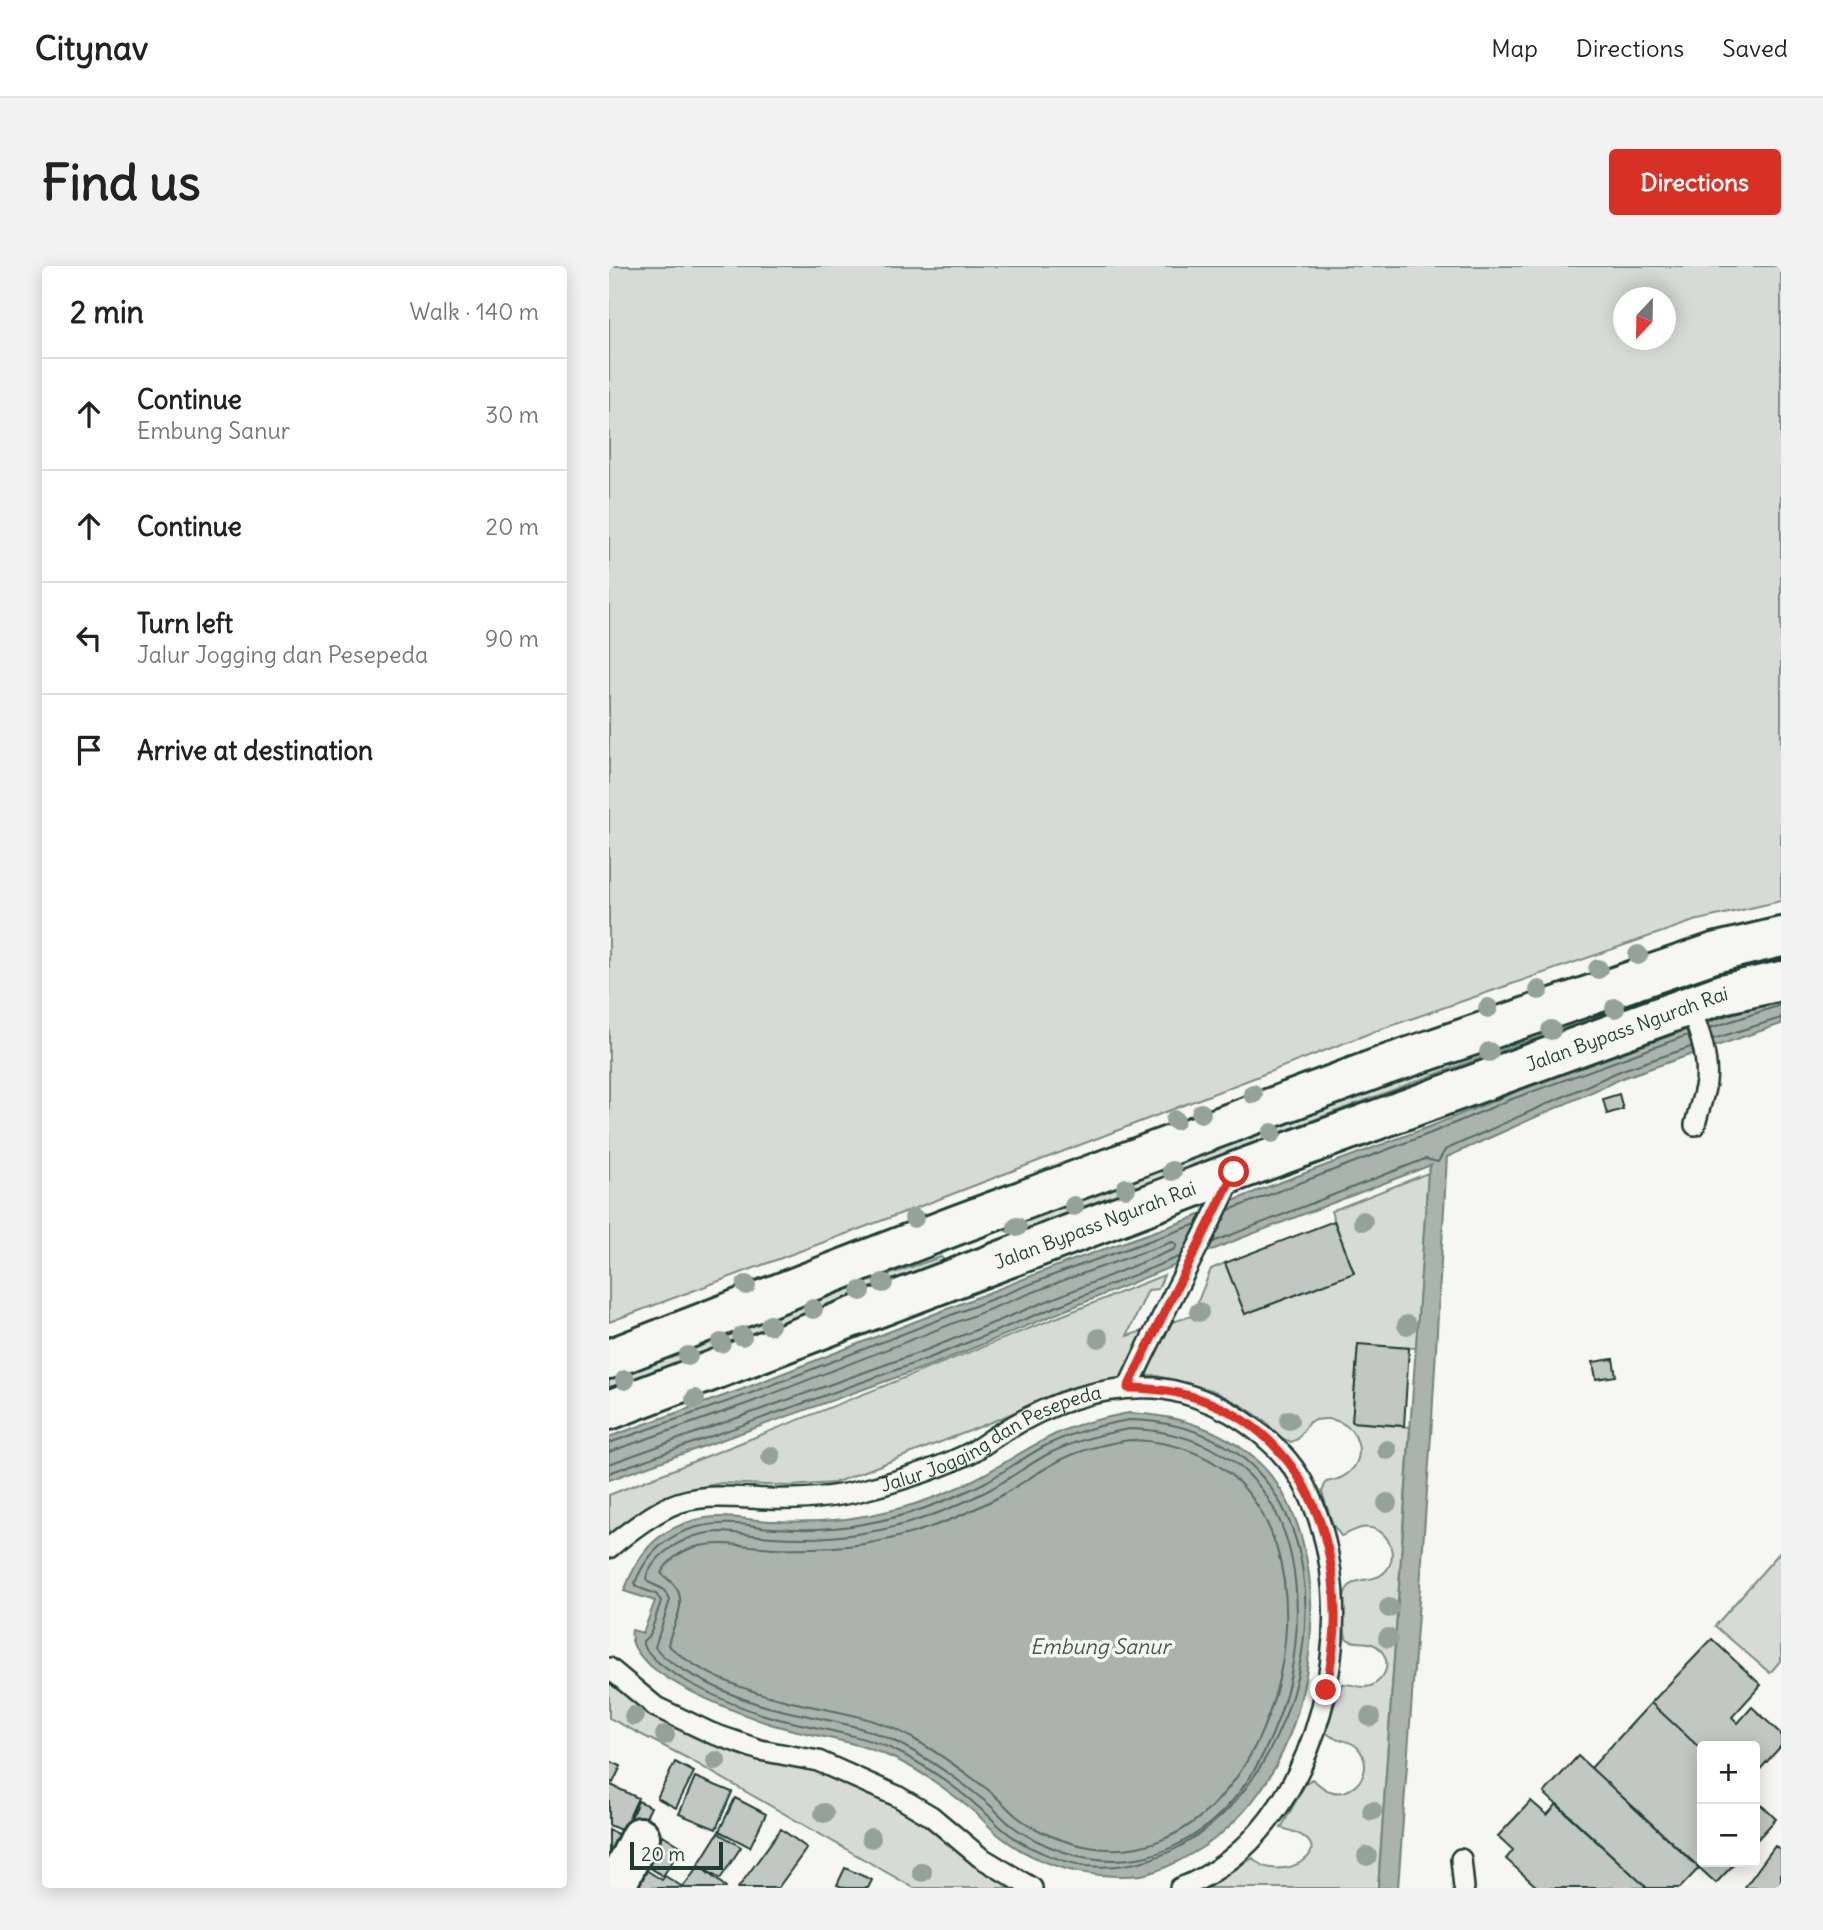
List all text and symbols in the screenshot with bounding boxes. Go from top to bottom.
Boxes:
text: Citynav [35,27,148,69]
text: Map [1491,33,1538,63]
text: Directions [1576,33,1684,63]
text: Saved [1722,33,1788,63]
button: Directions [1609,149,1781,215]
text: Find us [42,152,200,213]
north arrow [1613,287,1676,350]
text: 2 min [70,293,144,331]
text: Walk · 140 m [410,297,539,326]
text: Continue [137,383,242,416]
icon: ahead [70,395,108,433]
text: 30 m [485,400,539,429]
text: Embung Sanur [137,416,290,445]
icon: ahead [70,507,108,545]
text: Continue [137,510,242,543]
text: 20 m [486,512,539,541]
text: Turn left [137,607,233,640]
icon: left [70,619,108,657]
text: 90 m [485,624,539,653]
text: Jalur Jogging dan Pesepeda [137,640,428,669]
icon: arrive [70,731,108,769]
text: Arrive at destination [137,734,373,767]
street label: Jalan Bypass Ngurah Rai [1522,981,1730,1077]
route start [1218,1156,1249,1187]
street label: Jalan Bypass Ngurah Rai [991,1176,1199,1274]
street label: Jalur Jogging dan Pesepeda [878,1380,1104,1497]
water label: Embung Sanur [1030,1633,1172,1660]
route end [1310,1674,1341,1705]
map controls [1697,1741,1760,1867]
button: + [1697,1741,1760,1804]
button: − [1697,1804,1760,1867]
scale bar [630,1839,723,1871]
text: 20 m [641,1842,685,1866]

